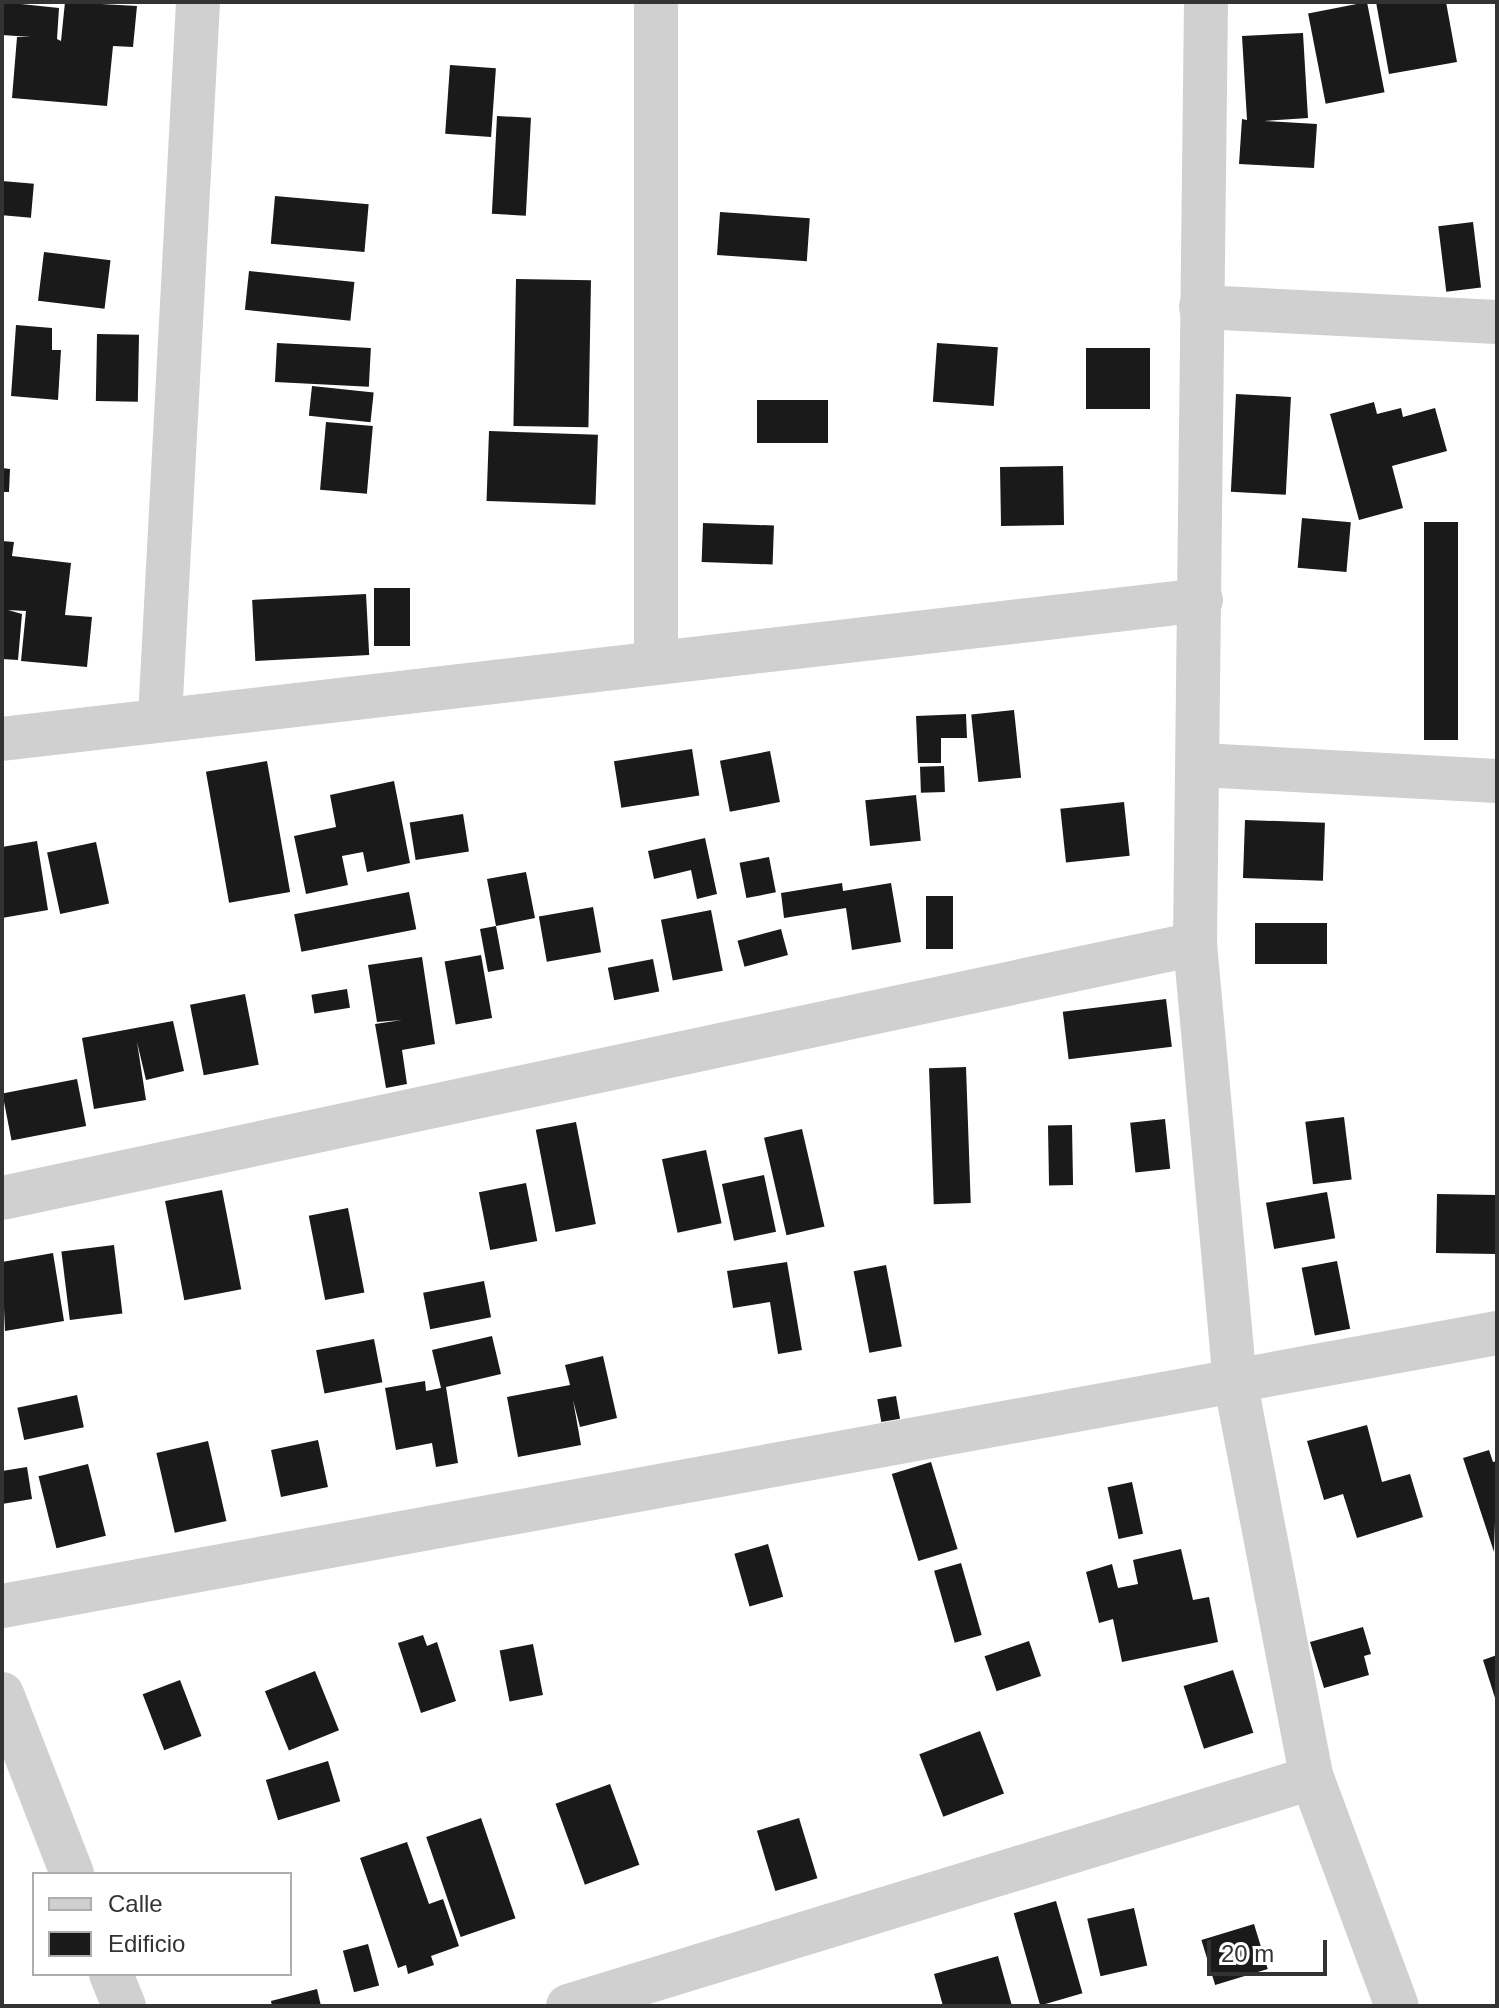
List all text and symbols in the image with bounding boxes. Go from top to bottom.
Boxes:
legend [32,1872,292,1976]
text: Calle [108,1890,163,1917]
scale bar [1211,1924,1331,1974]
text: Edificio [108,1930,185,1957]
text: 20 m [1221,1940,1274,1967]

